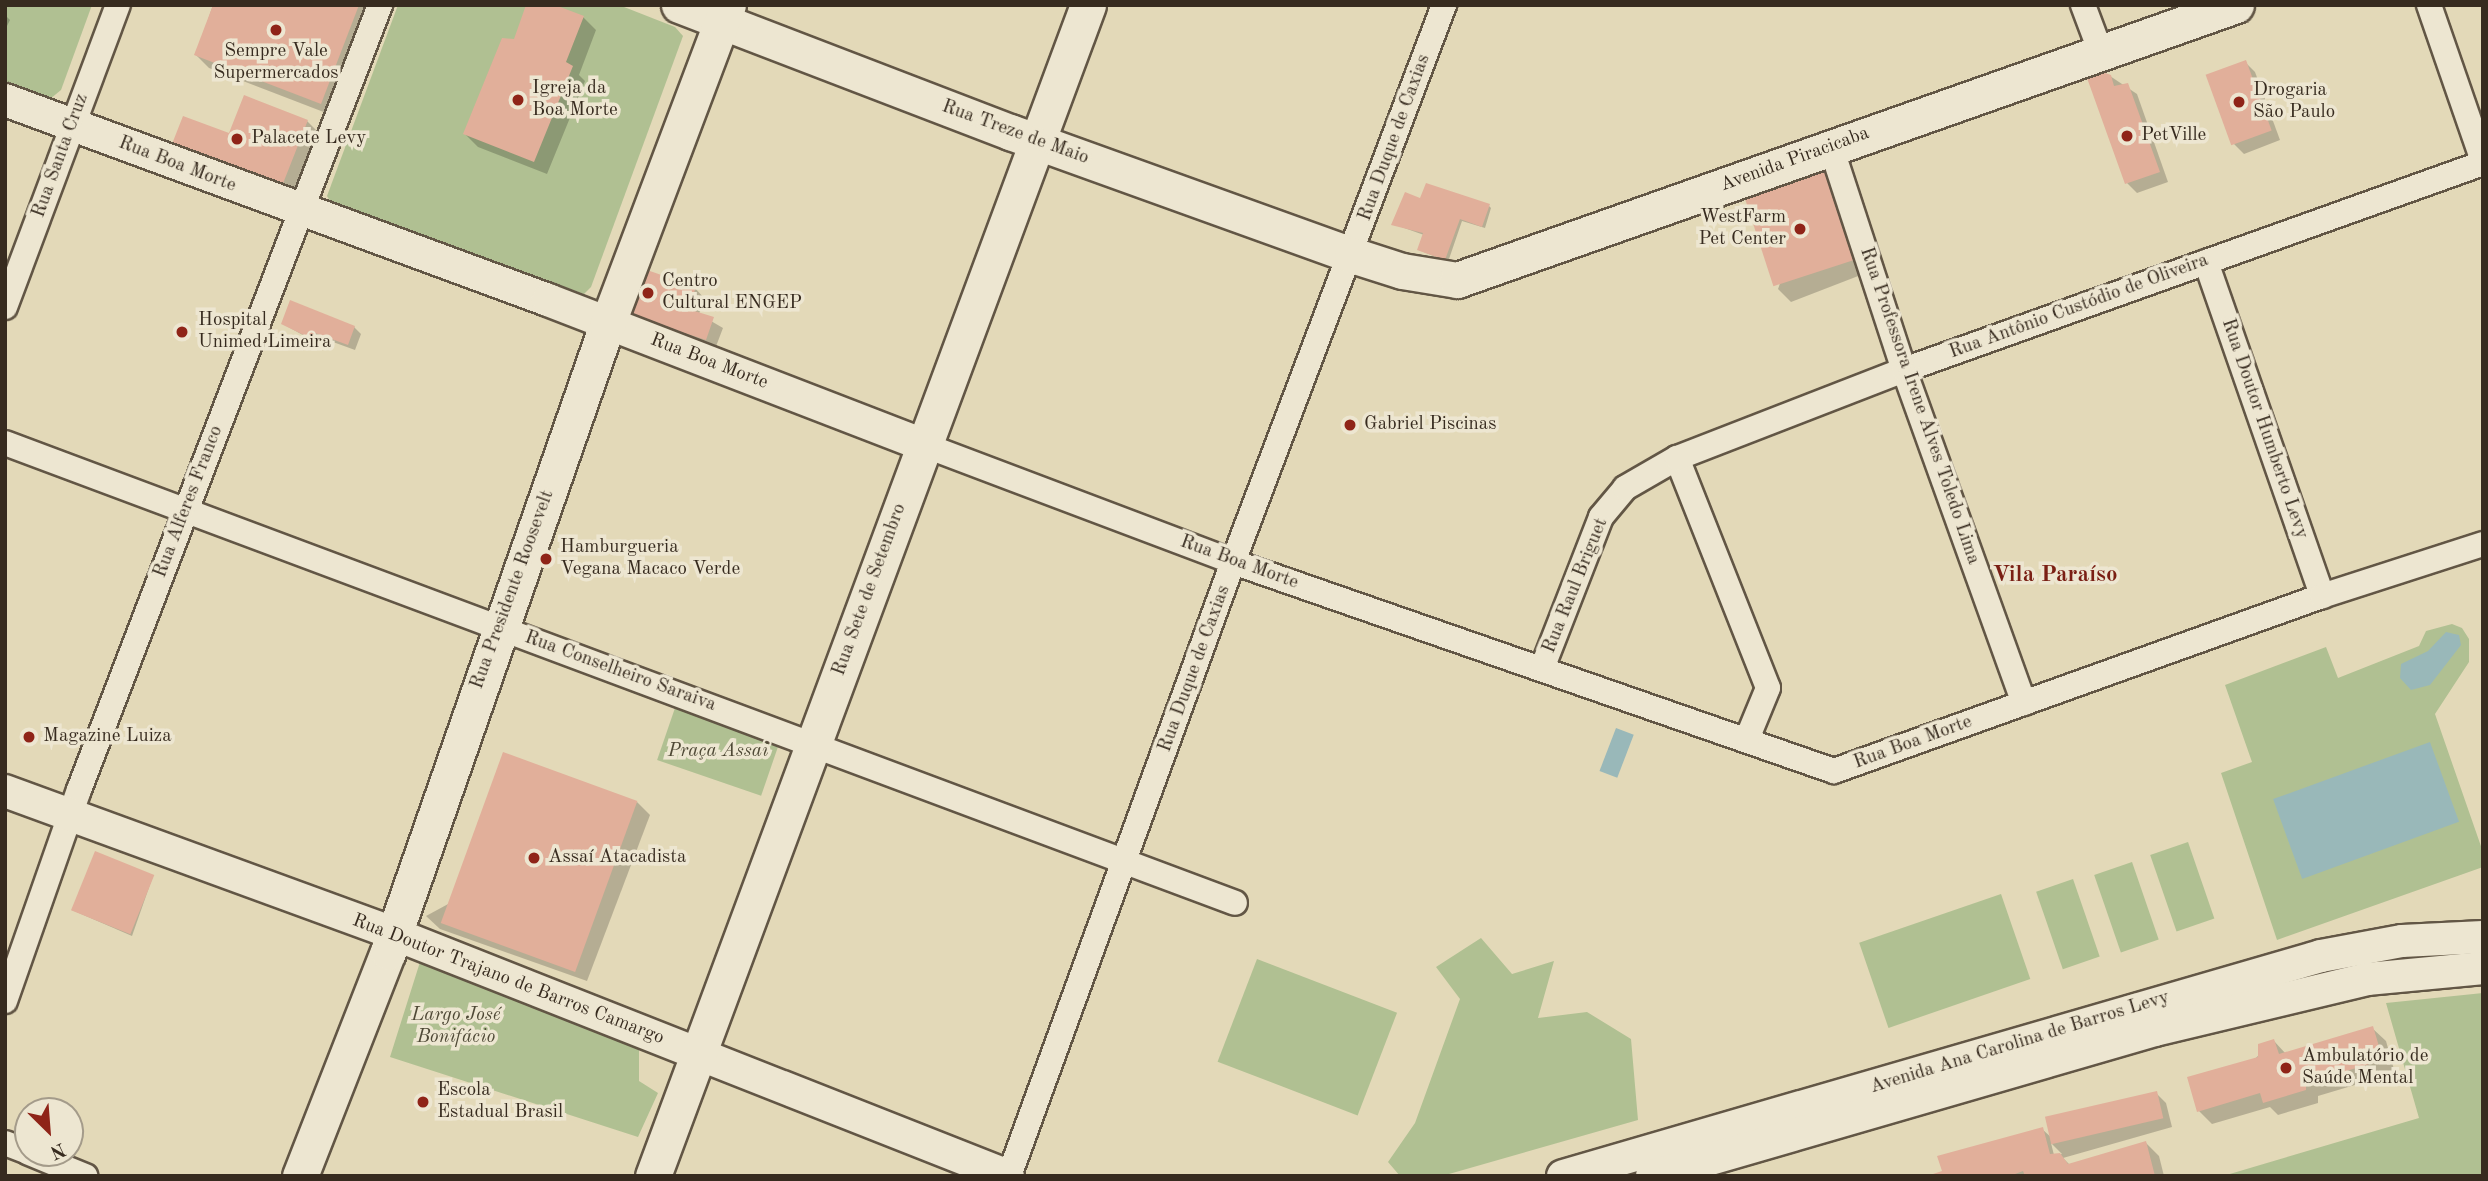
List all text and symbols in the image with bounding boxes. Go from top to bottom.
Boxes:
marker: Sempre Vale Supermercados [268,22,284,38]
place label: Sempre Vale Supermercados [213,41,339,85]
street label: Rua Duque de Caxias [1354,51,1436,225]
place label: Igreja da Boa Morte [532,78,618,122]
place label: Drogaria São Paulo [2253,80,2335,124]
street label: Rua Santa Cruz [28,91,94,221]
marker: Igreja da Boa Morte [510,92,526,108]
marker: Drogaria São Paulo [2231,94,2247,110]
street label: Rua Treze de Maio [938,96,1092,170]
street label: Avenida Piracicaba [1718,123,1872,197]
place label: PetVille [2141,125,2206,147]
place label: Palacete Levy [251,128,366,150]
marker: PetVille [2119,128,2135,144]
marker: Palacete Levy [229,131,245,147]
street label: Rua Boa Morte [115,132,239,198]
place label: WestFarm Pet Center [1698,207,1786,251]
marker: WestFarm Pet Center [1792,221,1808,237]
street label: Rua Professora Irene Alves Toledo Lima [1854,244,1984,568]
street label: Rua Antônio Custódio de Oliveira [1946,249,2212,365]
place label: Centro Cultural ENGEP [662,271,802,315]
marker: Centro Cultural ENGEP [640,285,656,301]
place label: Hospital Unimed Limeira [198,310,331,354]
street label: Rua Doutor Humberto Levy [2216,316,2312,542]
marker: Hospital Unimed Limeira [172,322,192,342]
street label: Rua Boa Morte [647,329,771,395]
place label: Gabriel Piscinas [1364,414,1497,436]
marker: Gabriel Piscinas [1342,417,1358,433]
street label: Rua Alferes Franco [149,423,229,581]
street label: Rua Presidente Roosevelt [466,487,560,693]
street label: Rua Sete de Setembro [828,501,912,679]
street label: Rua Raul Briguet [1538,515,1614,657]
street label: Rua Boa Morte [1177,531,1301,595]
place label: Hamburgueria Vegana Macaco Verde [560,537,740,581]
marker: Hamburgueria Vegana Macaco Verde [538,551,554,567]
district label: Vila Paraíso [1992,561,2118,589]
street label: Rua Duque de Caxias [1154,582,1236,756]
street label: Rua Conselheiro Saraiva [521,627,719,717]
street label: Rua Boa Morte [1851,711,1975,775]
place label: Magazine Luiza [43,726,172,748]
marker: Magazine Luiza [21,729,37,745]
park label: Praça Assai [668,741,768,763]
place label: Assaí Atacadista [548,847,686,869]
marker: Assaí Atacadista [526,850,542,866]
street label: Rua Doutor Trajano de Barros Camargo [349,910,667,1050]
street label: Avenida Ana Carolina de Barros Levy [1868,987,2172,1099]
park label: Largo José Bonifácio [411,1005,501,1049]
place label: Ambulatório de Saúde Mental [2302,1046,2428,1090]
marker: Ambulatório de Saúde Mental [2276,1058,2296,1078]
place label: Escola Estadual Brasil [437,1080,563,1124]
marker: Escola Estadual Brasil [415,1094,431,1110]
north arrow [14,1097,84,1167]
text: N [47,1138,68,1161]

